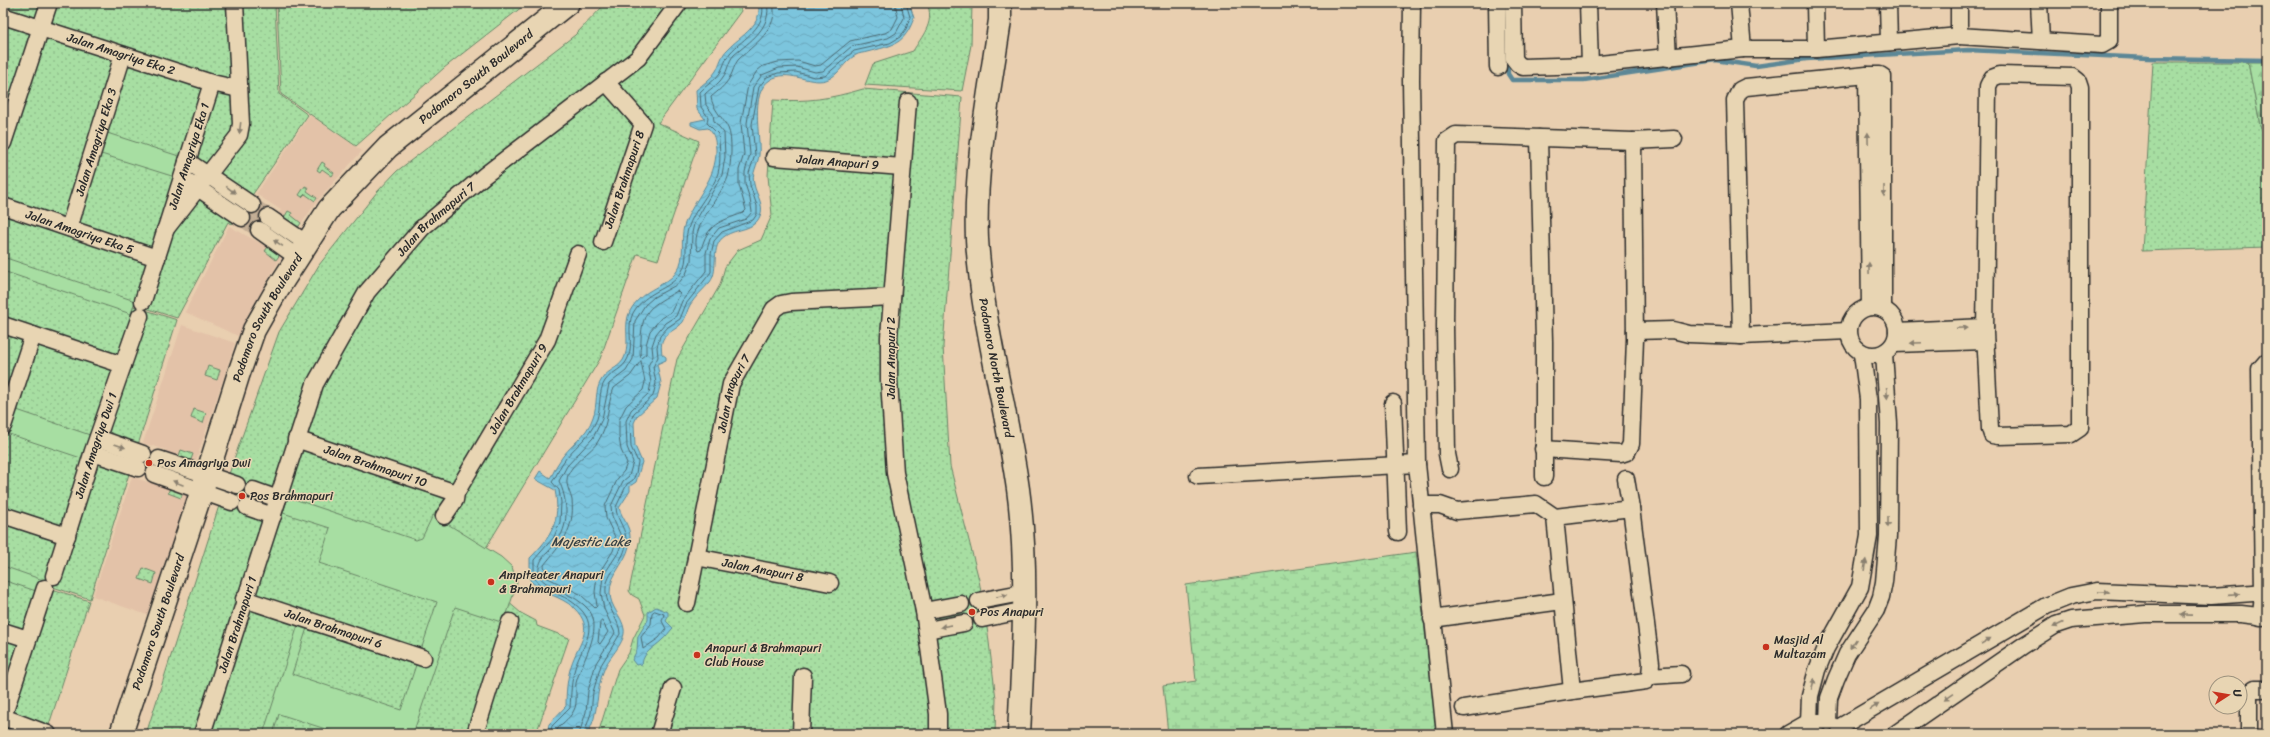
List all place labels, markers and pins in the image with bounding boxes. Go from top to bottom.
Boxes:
place label: Pos Amagriya Dwi [157,452,251,474]
marker: Pos Amagriya Dwi [144,458,154,468]
place label: Pos Brahmapuri [250,485,334,507]
marker: Pos Brahmapuri [237,491,247,501]
place label: Ampiteater Anapuri & Brahmapuri [498,564,604,600]
marker: Ampiteater Anapuri & Brahmapuri [486,577,496,587]
place label: Pos Anapuri [980,601,1044,623]
marker: Pos Anapuri [967,607,977,617]
place label: Masjid Al Multazam [1774,629,1826,665]
place label: Anapuri & Brahmapuri Club House [704,637,822,673]
marker: Masjid Al Multazam [1761,642,1771,652]
marker: Anapuri & Brahmapuri Club House [692,650,702,660]

